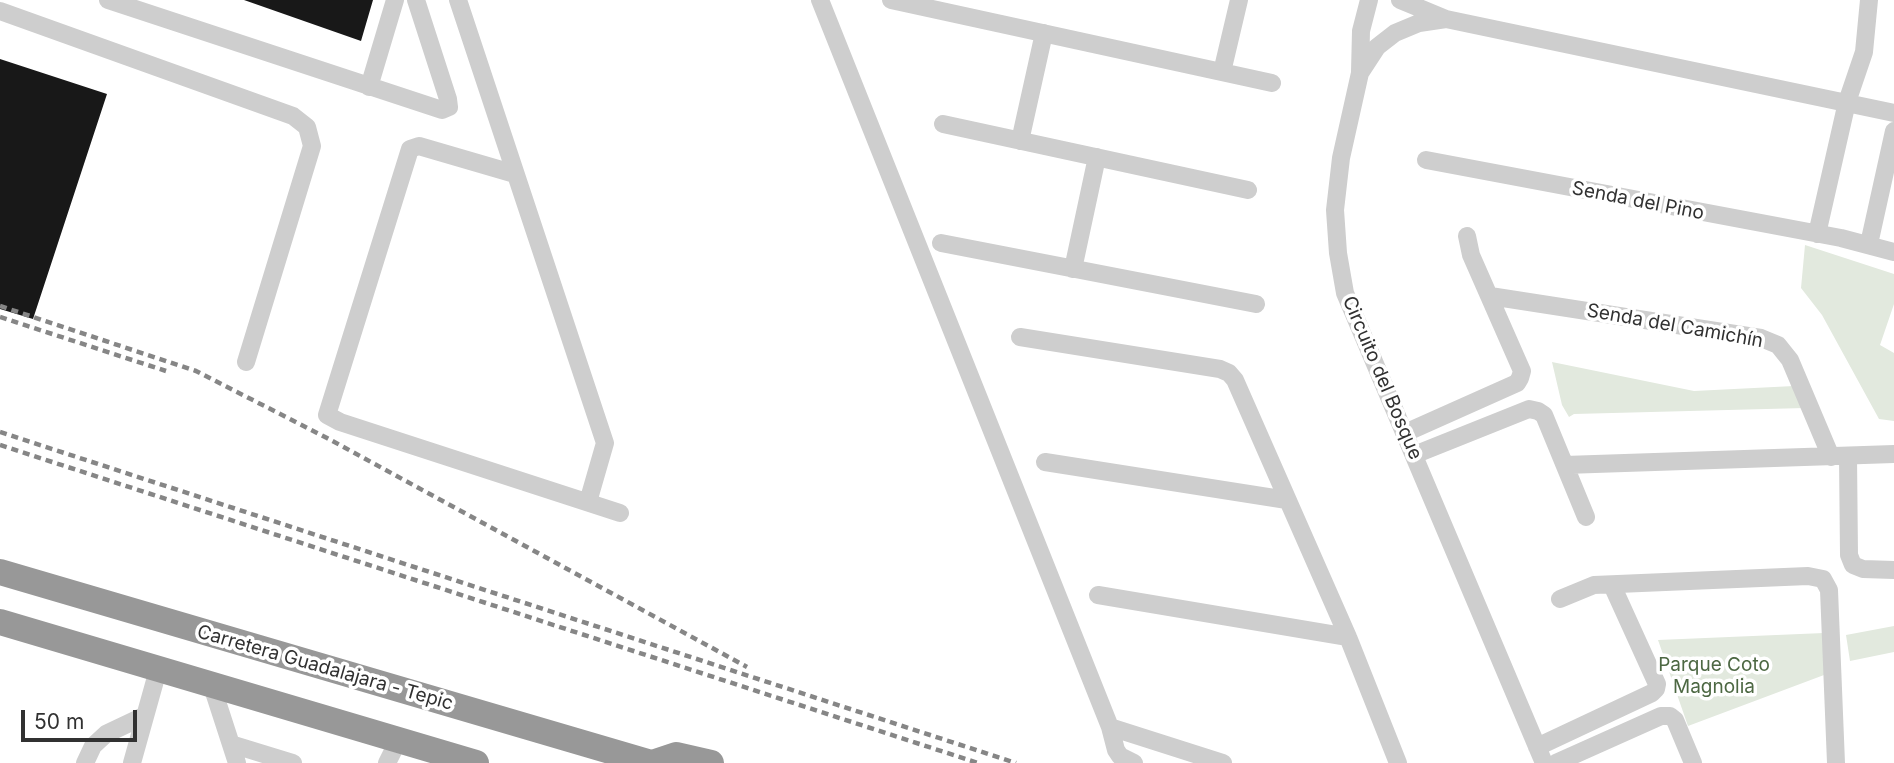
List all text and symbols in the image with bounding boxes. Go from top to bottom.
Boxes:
street label: Senda del Pino [1570,177,1706,225]
street label: Circuito del Bosque [1337,293,1427,463]
street label: Senda del Camichín [1585,299,1765,353]
street label: Carretera Guadalajara - Tepic [194,620,456,716]
park label: Parque Coto Magnolia [1658,654,1770,698]
scale bar [24,696,140,740]
text: 50 m [34,709,84,734]

